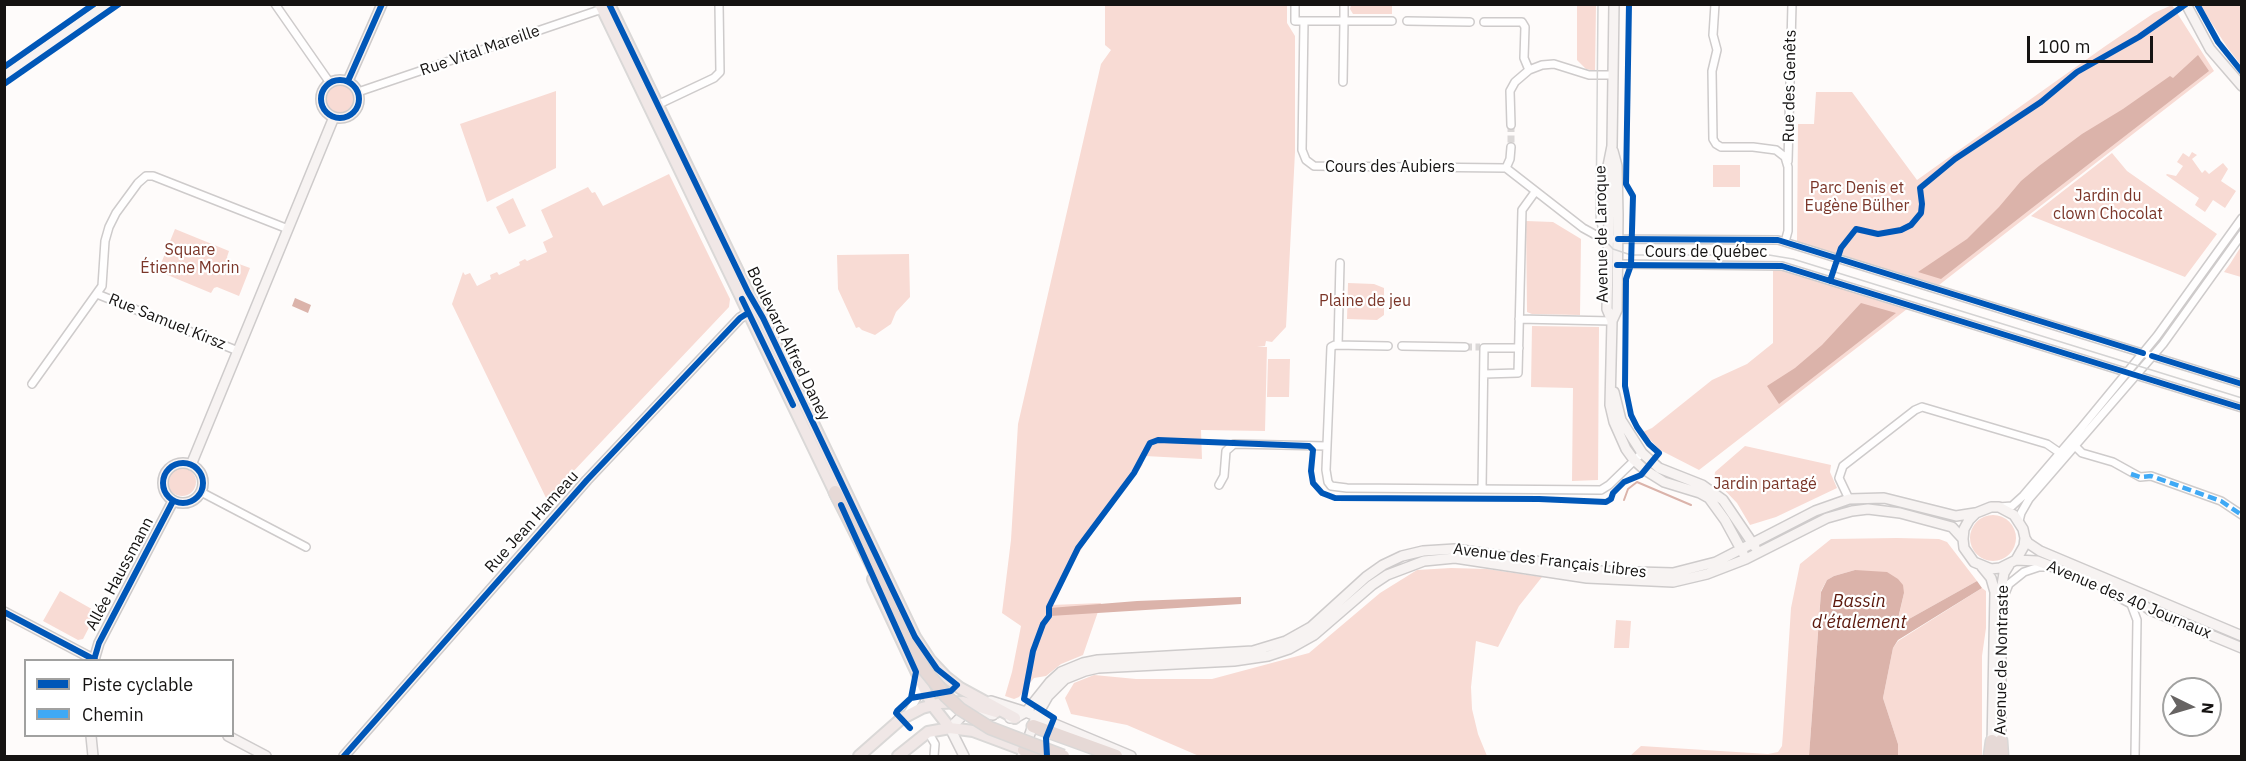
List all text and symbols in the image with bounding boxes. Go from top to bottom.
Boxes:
street label: Rue Vital Mareille [418,22,542,80]
scale bar [2030,24,2156,62]
street label: Rue des Genêts [1779,29,1801,143]
text: 100 m [2038,35,2090,58]
street label: Cours des Aubiers [1325,157,1455,177]
street label: Avenue de Laroque [1591,165,1613,303]
park label: Parc Denis et Eugène Bülher [1805,178,1909,216]
park label: Jardin du clown Chocolat [2053,186,2163,224]
park label: Square Étienne Morin [140,240,240,278]
street label: Cours de Québec [1645,242,1767,262]
street label: Boulevard Alfred Daney [742,264,834,424]
street label: Rue Samuel Kirsz [106,290,228,354]
park label: Plaine de jeu [1319,291,1411,311]
street label: Rue Jean Hameau [481,467,583,577]
park label: Jardin partagé [1713,474,1817,494]
street label: Allée Haussmann [82,514,158,634]
street label: Avenue des Français Libres [1452,540,1648,582]
street label: Avenue des 40 Journaux [2044,557,2214,643]
street label: Avenue de Nontraste [1991,585,2013,735]
water label: Bassin d'étalement [1812,591,1906,634]
legend [24,659,234,737]
text: Piste cyclable [82,673,193,696]
north arrow [2162,677,2222,737]
text: N [2197,702,2218,715]
text: Chemin [82,703,144,726]

